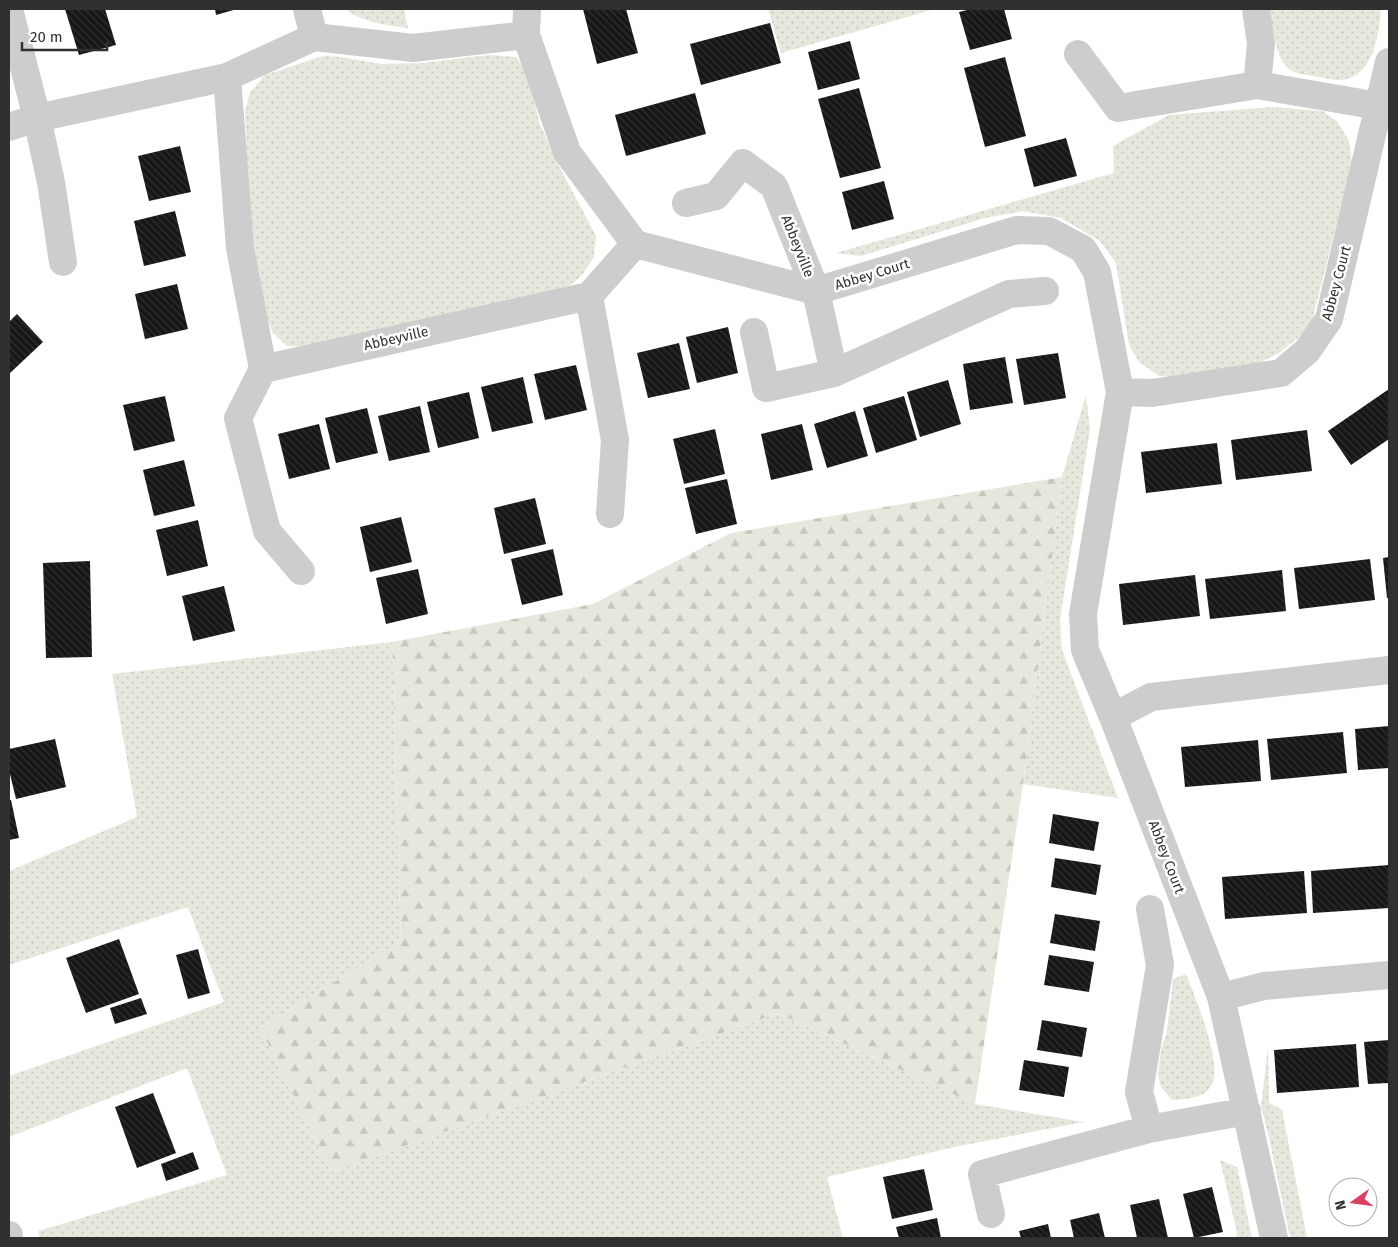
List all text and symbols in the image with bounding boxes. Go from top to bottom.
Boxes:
scale bar [22,20,108,52]
text: 20 m [30,28,63,46]
street label: Abbeyville [777,213,818,280]
street label: Abbey Court [1318,243,1355,323]
street label: Abbey Court [833,255,912,294]
street label: Abbeyville [362,323,430,354]
street label: Abbey Court [1145,818,1189,897]
north arrow [1328,1177,1378,1227]
text: N [1331,1198,1350,1212]

